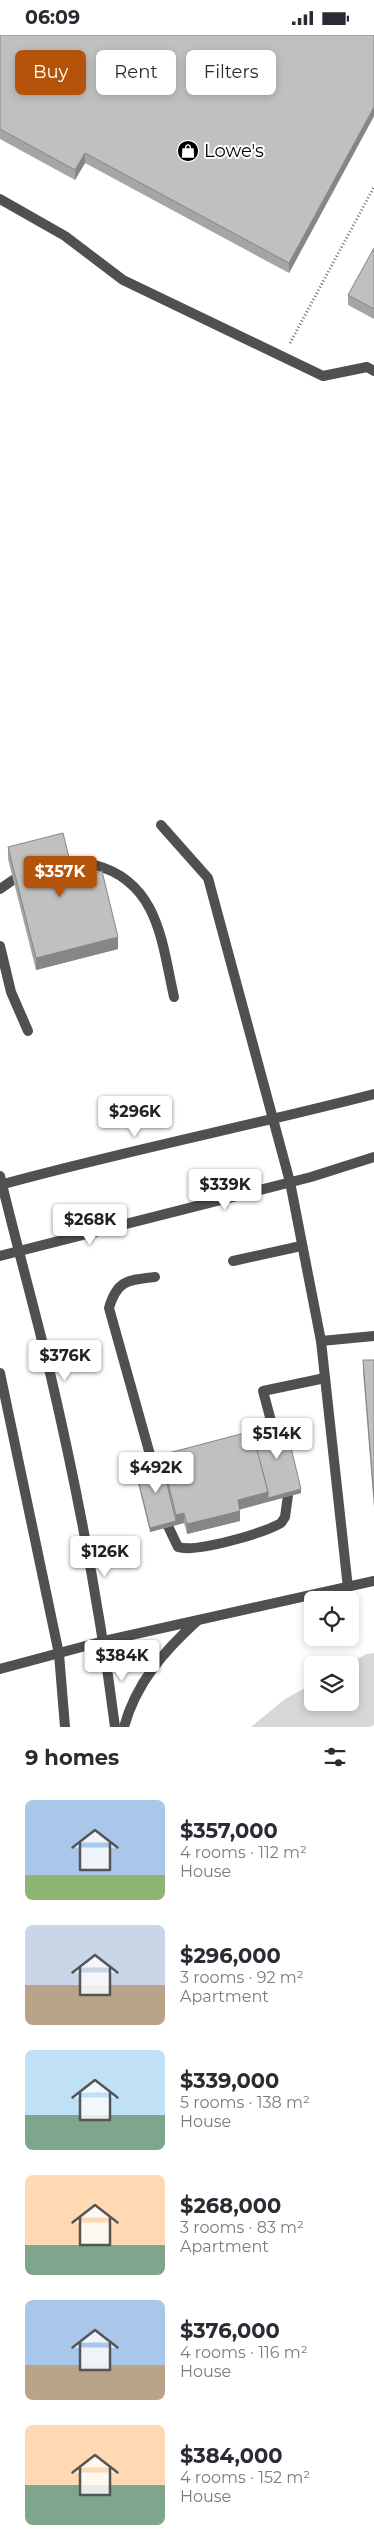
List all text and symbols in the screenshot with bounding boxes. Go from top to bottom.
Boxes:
text: 06:09 [25,6,80,29]
chip: Buy [15,50,86,95]
chip: Rent [96,50,176,95]
chip: Filters [186,50,276,95]
shop icon: Lowe's [176,139,200,163]
place label: Lowe's [204,140,264,162]
pin: $357K [25,855,95,898]
text: $357K [35,862,85,881]
pin: $296K [100,1095,170,1138]
text: $296K [109,1102,161,1121]
pin: $339K [190,1169,260,1211]
text: $339K [199,1175,251,1194]
pin: $268K [55,1203,125,1246]
text: $268K [64,1210,116,1229]
pin: $376K [30,1339,100,1382]
text: $376K [39,1346,91,1365]
pin: $514K [242,1417,312,1460]
text: $514K [253,1424,301,1443]
pin: $492K [121,1451,191,1494]
text: $492K [130,1458,182,1477]
pin: $126K [70,1535,140,1578]
text: $126K [81,1542,129,1561]
map controls [304,1591,359,1711]
button: locate [304,1591,359,1646]
pin: $384K [87,1639,157,1682]
text: $384K [95,1646,149,1665]
button: layers [304,1656,359,1711]
icon: filters [321,1743,349,1771]
text: 9 homes [25,1745,119,1770]
text: $357,000 [180,1818,278,1843]
icon: home [65,1820,125,1880]
text: 4 rooms · 112 m² [180,1843,307,1862]
text: House [180,1862,231,1881]
text: $296,000 [180,1943,281,1968]
icon: home [65,1945,125,2005]
text: 3 rooms · 92 m² [180,1968,304,1987]
text: Apartment [180,1987,269,2006]
text: $339,000 [180,2068,279,2093]
icon: home [65,2070,125,2130]
text: 5 rooms · 138 m² [180,2093,310,2112]
text: House [180,2112,231,2131]
text: $268,000 [180,2193,281,2218]
icon: home [65,2195,125,2255]
text: 3 rooms · 83 m² [180,2218,304,2237]
text: Apartment [180,2237,269,2256]
text: $376,000 [180,2318,280,2343]
icon: home [65,2320,125,2380]
text: 4 rooms · 116 m² [180,2343,308,2362]
text: House [180,2362,231,2381]
text: $384,000 [180,2443,283,2468]
icon: home [65,2445,125,2505]
text: 4 rooms · 152 m² [180,2468,310,2487]
text: House [180,2487,231,2506]

